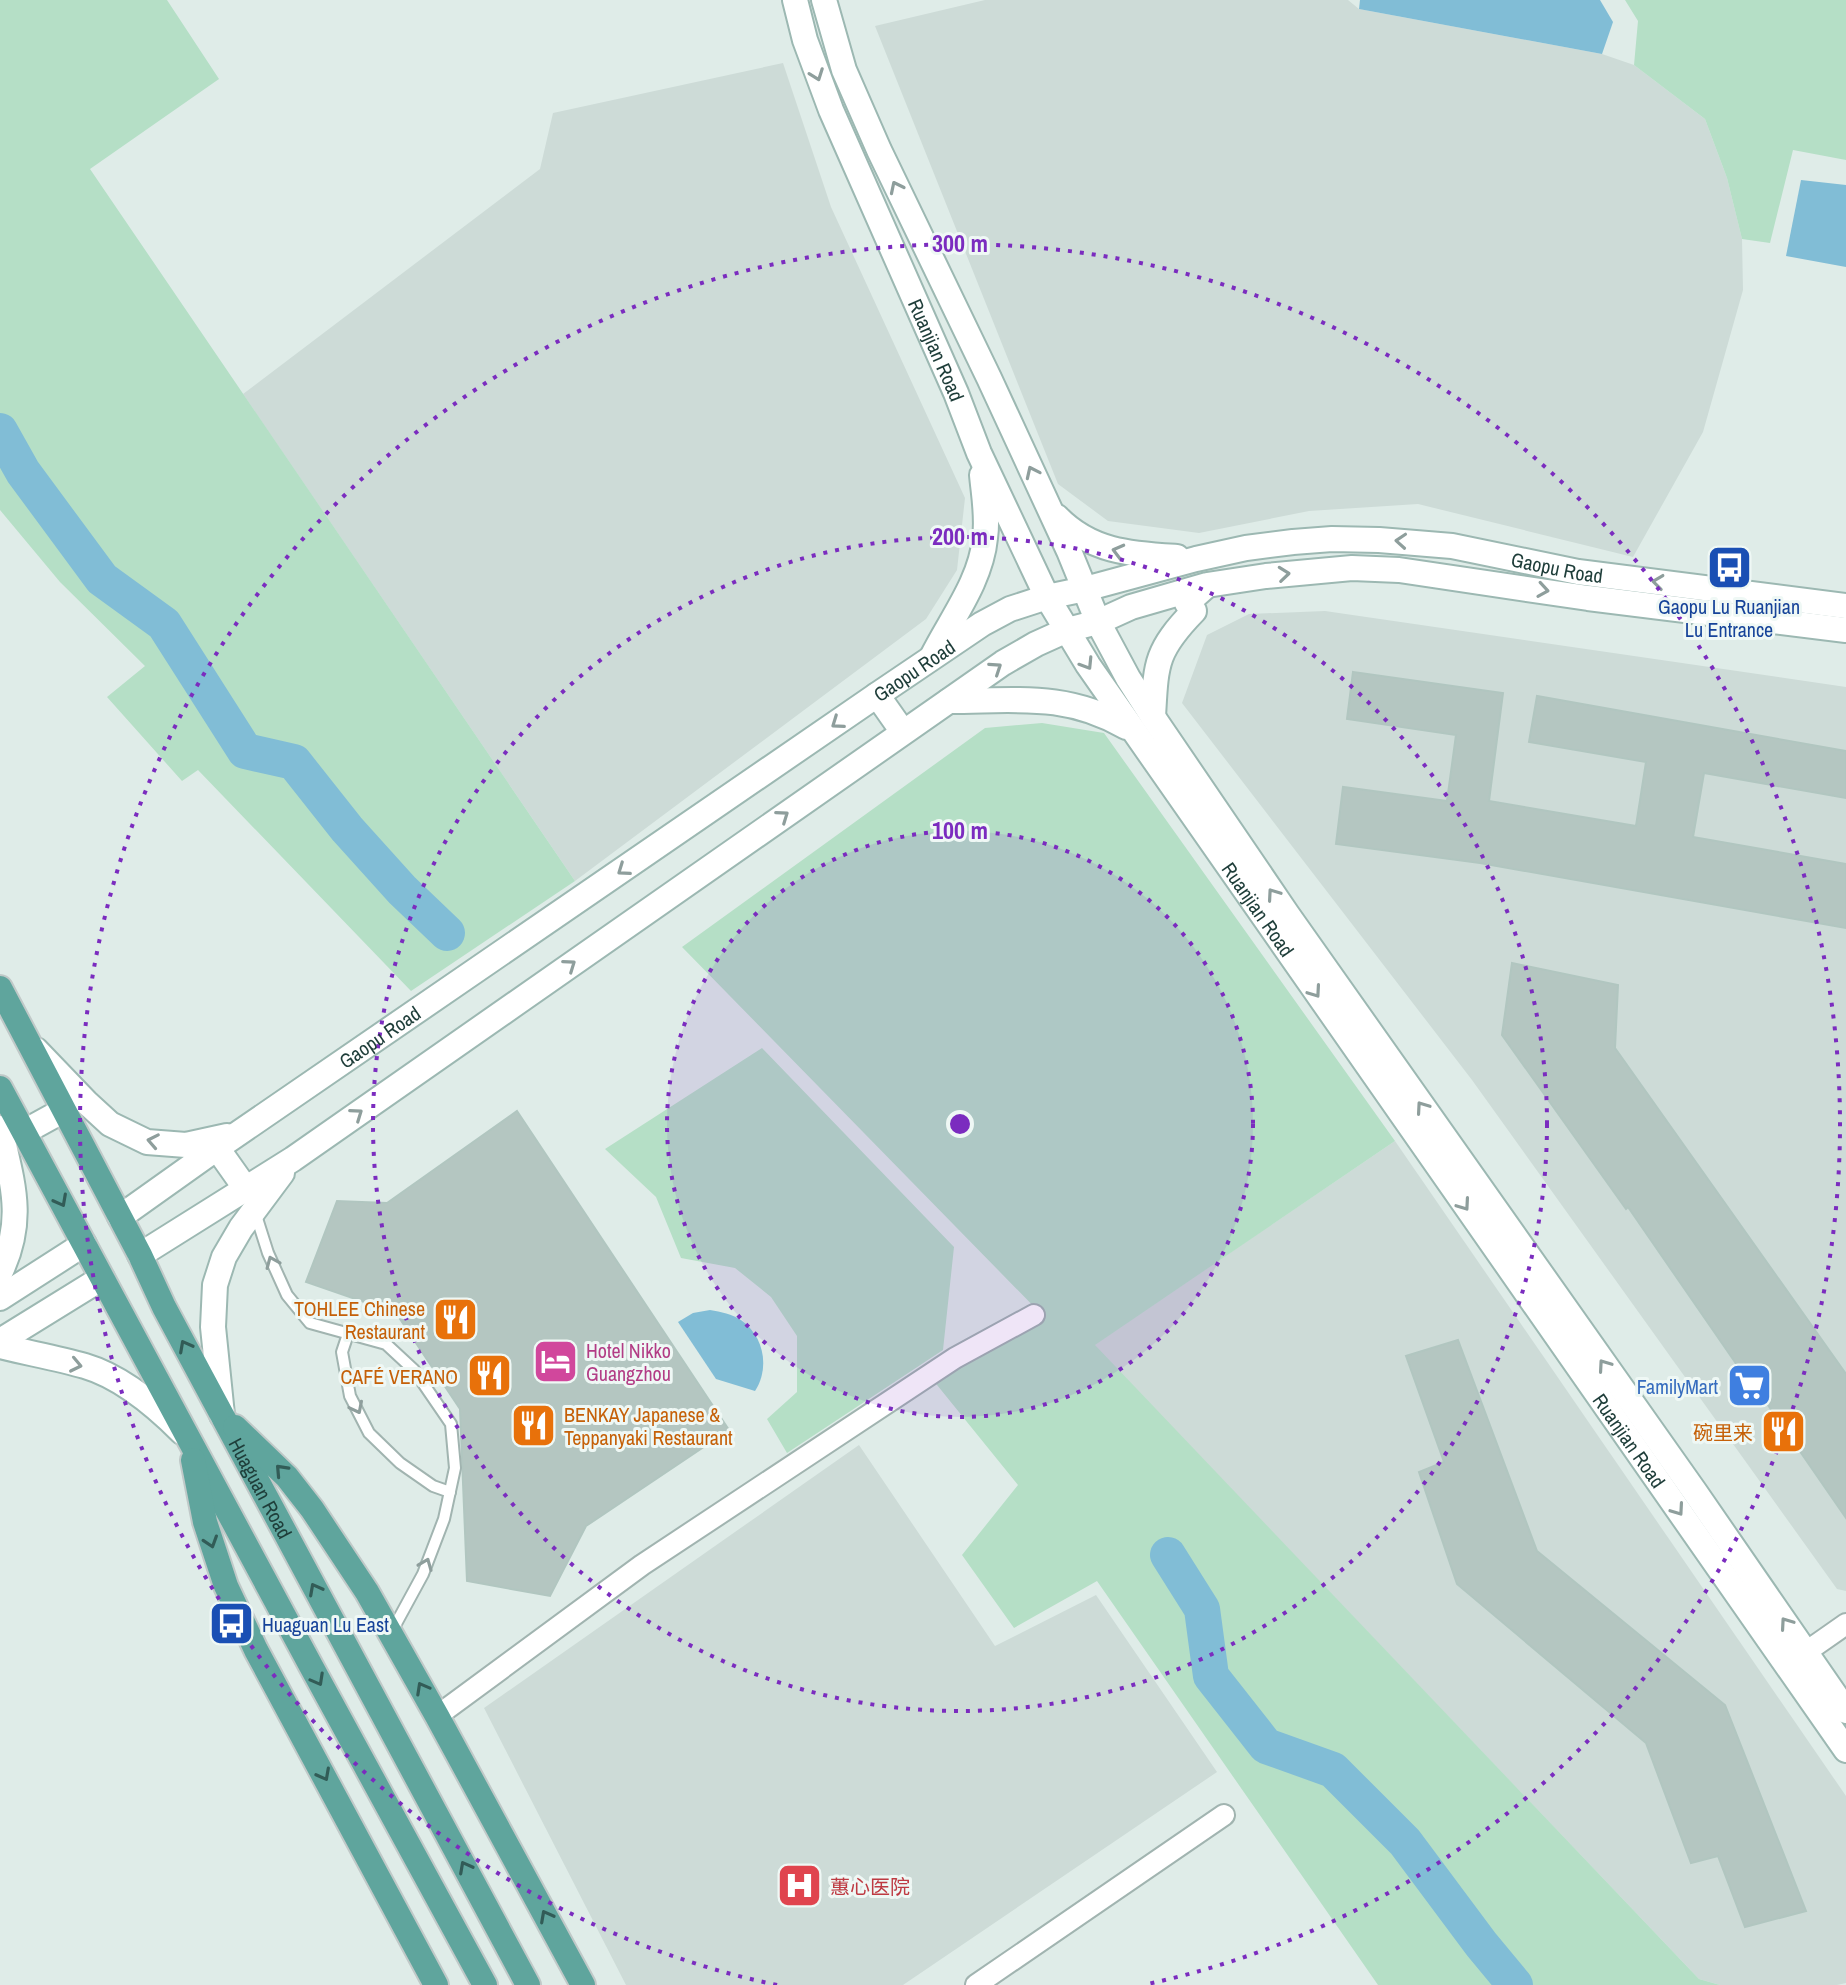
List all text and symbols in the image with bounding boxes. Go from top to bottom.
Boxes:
one-way arrow [807,67,824,81]
one-way arrow [890,180,906,195]
text: 300 m [932,227,988,259]
street label: Ruanjian Road [902,294,971,405]
one-way arrow [1026,466,1042,480]
text: 200 m [932,520,988,552]
one-way arrow [1394,533,1407,550]
bus stop icon: Gaopu Lu Ruanjian Lu Entrance [1705,543,1753,591]
one-way arrow [1112,544,1126,560]
street label: Gaopu Road [1509,545,1605,589]
one-way arrow [1278,566,1291,583]
one-way arrow [1651,574,1664,591]
one-way arrow [1536,581,1550,598]
place label: Gaopu Lu Ruanjian Lu Entrance [1658,593,1800,643]
street label: Gaopu Road [868,633,960,707]
one-way arrow [1077,655,1093,670]
one-way arrow [988,663,1002,678]
one-way arrow [831,713,845,728]
one-way arrow [774,811,788,826]
text: 100 m [932,814,988,846]
street label: Ruanjian Road [1216,857,1301,962]
one-way arrow [617,860,631,875]
one-way arrow [1268,888,1283,902]
one-way arrow [561,960,575,975]
one-way arrow [1305,984,1320,998]
street label: Gaopu Road [333,999,425,1074]
one-way arrow [1417,1101,1432,1115]
one-way arrow [348,1109,362,1124]
centre of rings [946,1110,974,1138]
one-way arrow [147,1133,161,1150]
one-way arrow [51,1192,67,1207]
one-way arrow [1454,1197,1469,1211]
one-way arrow [265,1255,281,1270]
place label: TOHLEE Chinese Restaurant [294,1295,425,1345]
restaurant icon: TOHLEE Chinese Restaurant [432,1295,480,1343]
hotel icon: Hotel Nikko Guangzhou [531,1337,579,1385]
place label: Hotel Nikko Guangzhou [586,1337,671,1387]
one-way arrow [180,1339,195,1354]
restaurant icon: CAFÉ VERANO [465,1352,513,1400]
one-way arrow [68,1356,82,1373]
one-way arrow [1600,1359,1614,1373]
supermarket icon: FamilyMart [1725,1362,1773,1410]
place label: CAFÉ VERANO [340,1363,458,1390]
place label: FamilyMart [1637,1373,1718,1400]
street label: Ruanjian Road [1587,1388,1672,1493]
one-way arrow [347,1400,362,1415]
place label: BENKAY Japanese & Teppanyaki Restaurant [564,1401,733,1451]
restaurant icon: BENKAY Japanese & Teppanyaki Restaurant [509,1402,557,1450]
restaurant icon: 碗里来 [1760,1408,1808,1456]
place label: 碗里来 [1693,1419,1753,1446]
street label: Huaguan Road [223,1433,299,1543]
one-way arrow [275,1465,290,1479]
one-way arrow [1668,1501,1683,1515]
one-way arrow [202,1534,218,1548]
one-way arrow [416,1558,433,1572]
one-way arrow [310,1582,325,1597]
bus stop icon: Huaguan Lu East [207,1600,255,1648]
place label: Huaguan Lu East [262,1611,389,1638]
one-way arrow [1781,1618,1796,1632]
one-way arrow [308,1671,324,1685]
one-way arrow [416,1682,431,1696]
one-way arrow [314,1767,330,1781]
one-way arrow [459,1861,474,1875]
hospital icon: 蕙心医院 [775,1862,823,1910]
place label: 蕙心医院 [830,1873,910,1900]
one-way arrow [541,1910,556,1925]

